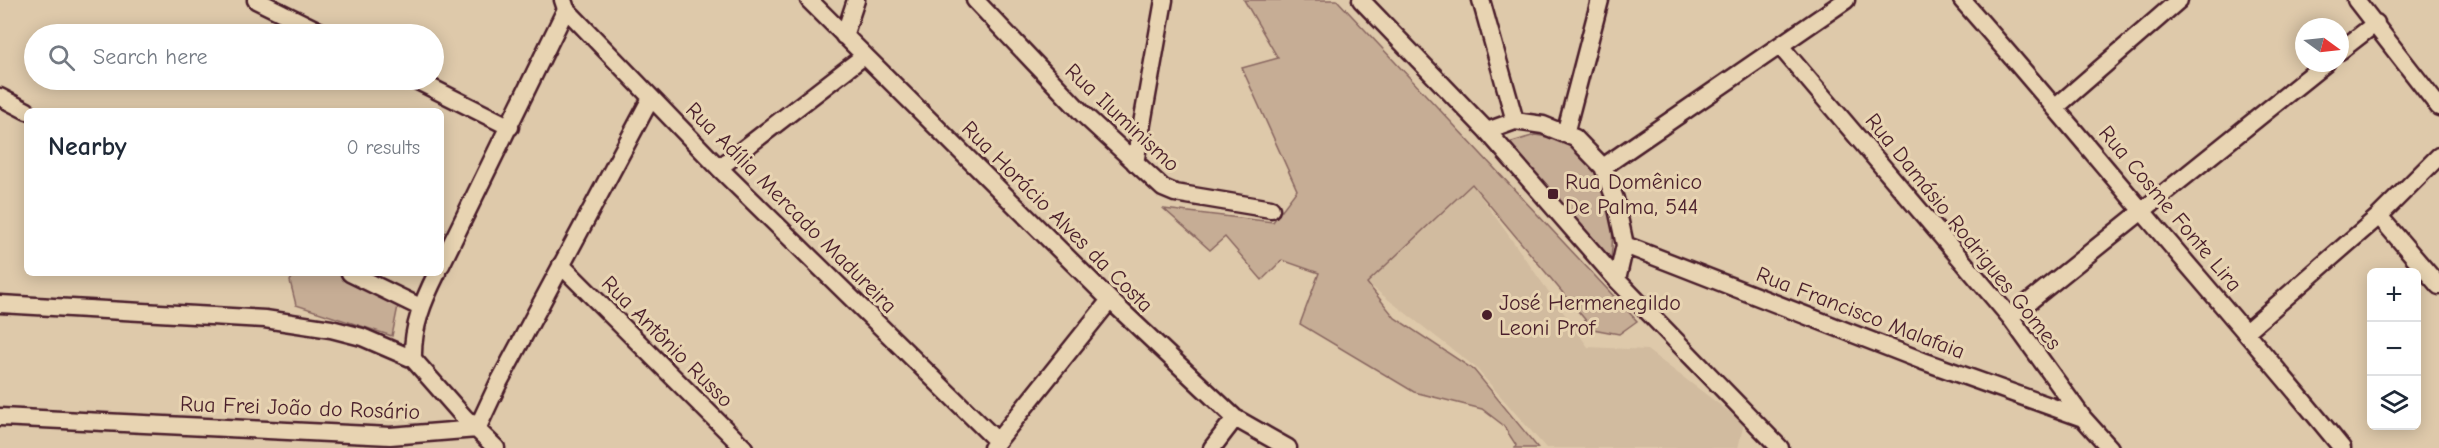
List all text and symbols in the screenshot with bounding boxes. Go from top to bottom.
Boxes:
north arrow [2295,18,2349,72]
search box [24,24,444,90]
icon: search [45,41,78,74]
text: Search here [93,44,208,70]
street label: Rua Iluminismo [1060,58,1185,177]
street label: Rua Adília Mercado Madureira [680,97,902,319]
street label: Rua Damásio Rodrigues Gomes [1860,108,2067,355]
street label: Rua Horácio Alves da Costa [956,116,1158,318]
street label: Rua Cosme Fonte Lira [2093,120,2247,297]
text: Nearby [48,132,127,162]
text: 0 results [347,136,420,159]
place label: Rua Domênico De Palma, 544 [1565,169,1702,220]
marker: Rua Domênico De Palma, 544 [1546,187,1560,201]
street label: Rua Francisco Malafaia [1753,261,1969,365]
map controls [2367,268,2421,430]
button: + [2367,268,2421,322]
street label: Rua Antônio Russo [596,270,739,413]
place label: José Hermenegildo Leoni Prof [1499,290,1681,341]
marker: José Hermenegildo Leoni Prof [1480,308,1494,322]
button: − [2367,322,2421,376]
button: layers [2367,376,2421,430]
street label: Rua Frei João do Rosário [179,391,420,425]

